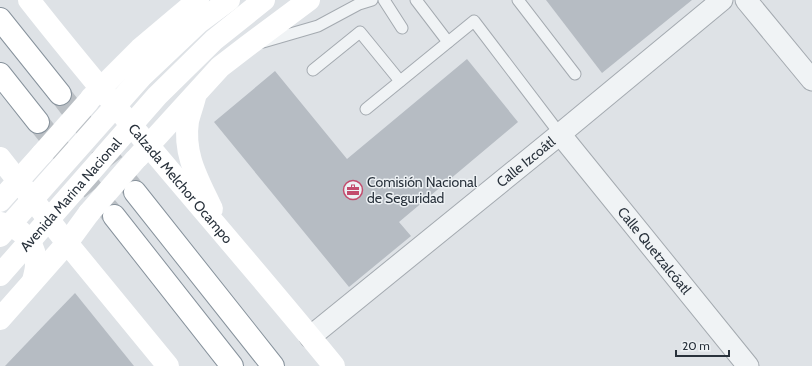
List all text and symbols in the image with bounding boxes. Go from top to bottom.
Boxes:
street label: Calzada Melchor Ocampo [124,120,237,247]
street label: Calle Izcoátl [493,132,559,191]
street label: Avenida Marina Nacional [16,134,126,255]
place label: Comisión Nacional de Seguridad [367,173,478,207]
office icon: Comisión Nacional de Seguridad [342,179,364,201]
street label: Calle Quetzalcóatl [614,203,696,298]
scale bar [676,332,729,358]
text: 20 m [682,338,710,353]

